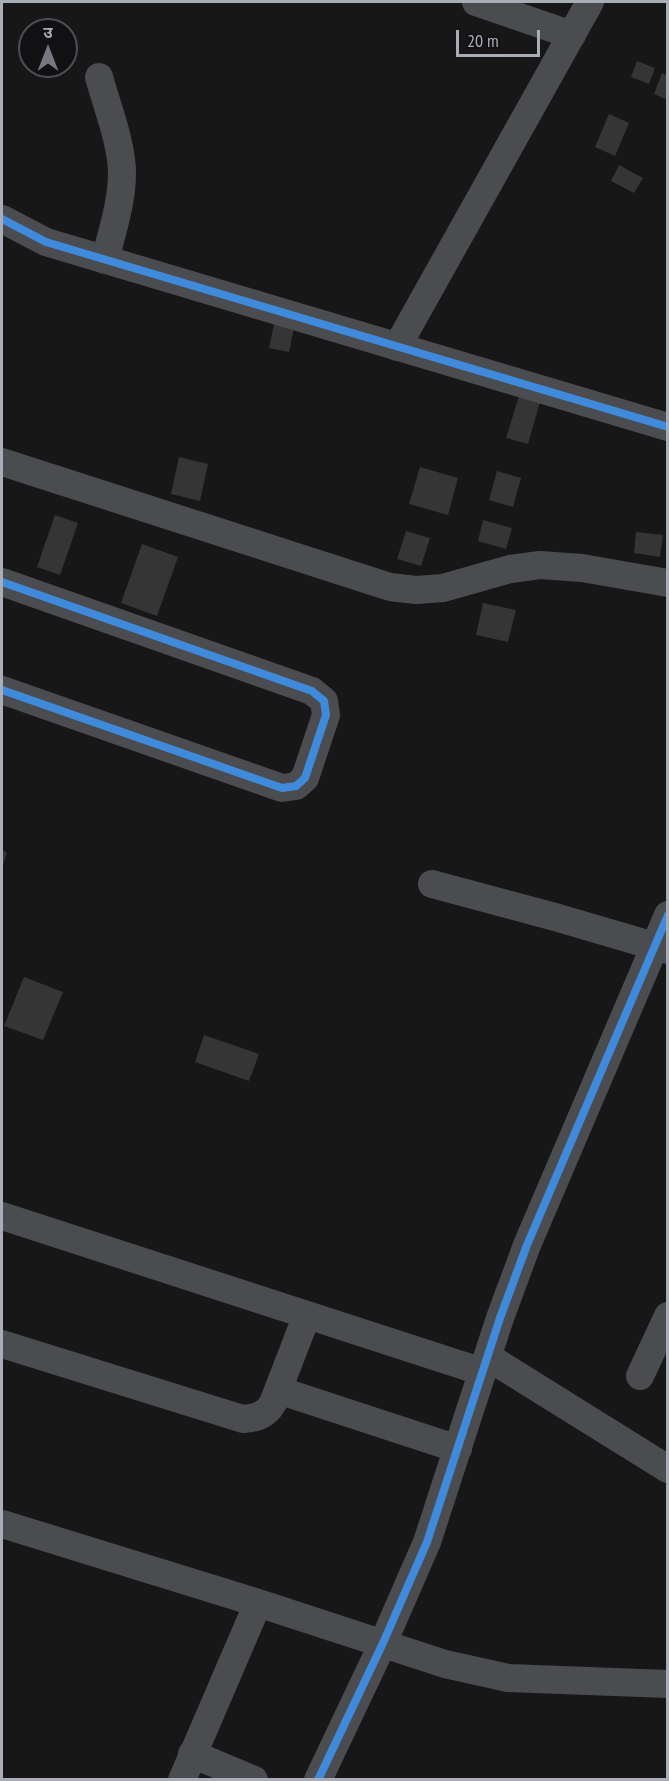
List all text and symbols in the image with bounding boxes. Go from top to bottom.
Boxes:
north arrow [18,18,78,78]
scale bar [459,18,543,56]
text: उ [43,22,53,42]
text: 20 m [467,29,499,52]

